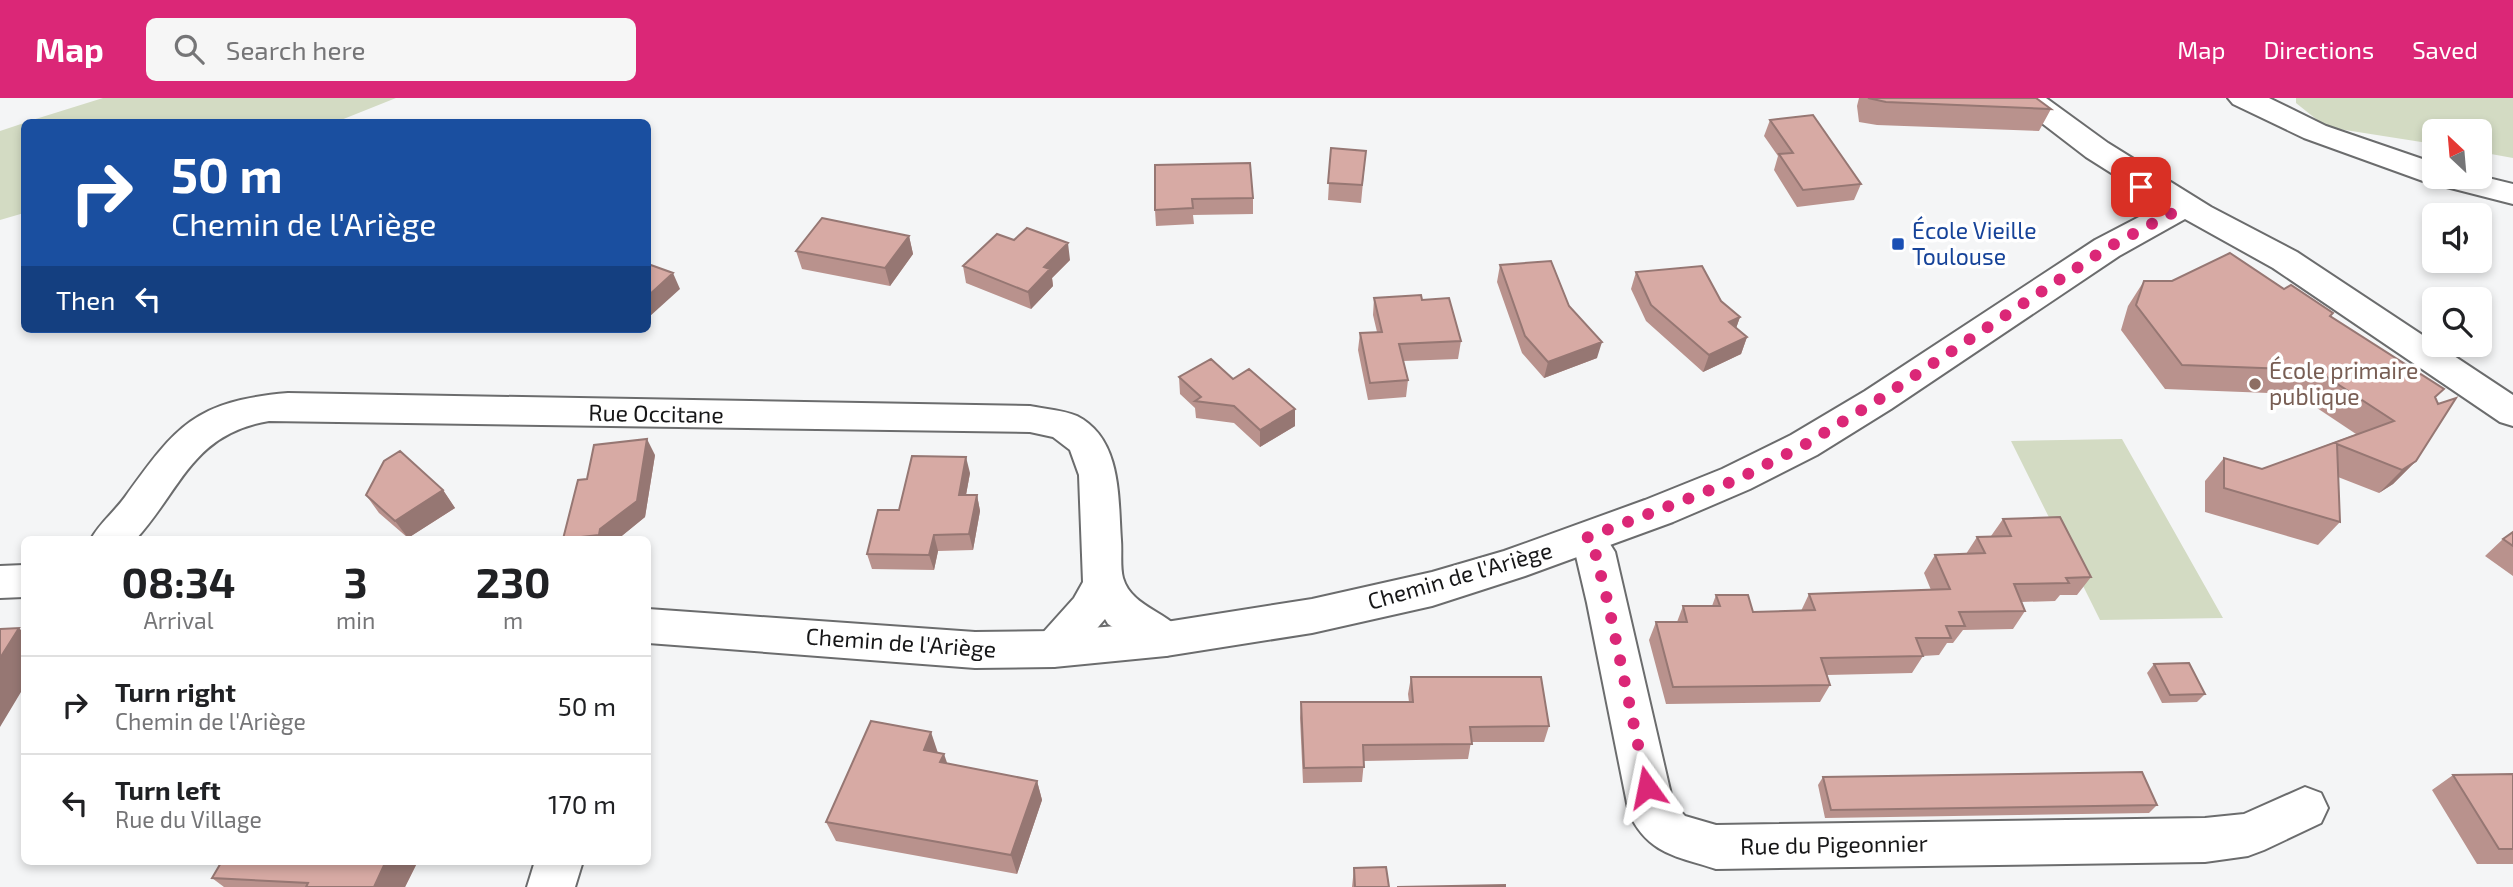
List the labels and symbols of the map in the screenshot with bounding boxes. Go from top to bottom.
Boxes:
north arrow [2422,119,2492,189]
pin [2111,157,2171,217]
place label: École Vieille Toulouse [1912,216,2037,270]
marker: École Vieille Toulouse [1890,236,1906,252]
place label: École primaire publique [2269,356,2418,410]
marker: École primaire publique [2247,376,2263,392]
street label: Rue Occitane [588,398,724,428]
street label: Chemin de l'Ariège [1364,535,1555,615]
street label: Chemin de l'Ariège [805,621,997,663]
position arrow [1610,750,1684,824]
street label: Rue du Pigeonnier [1740,828,1928,860]

